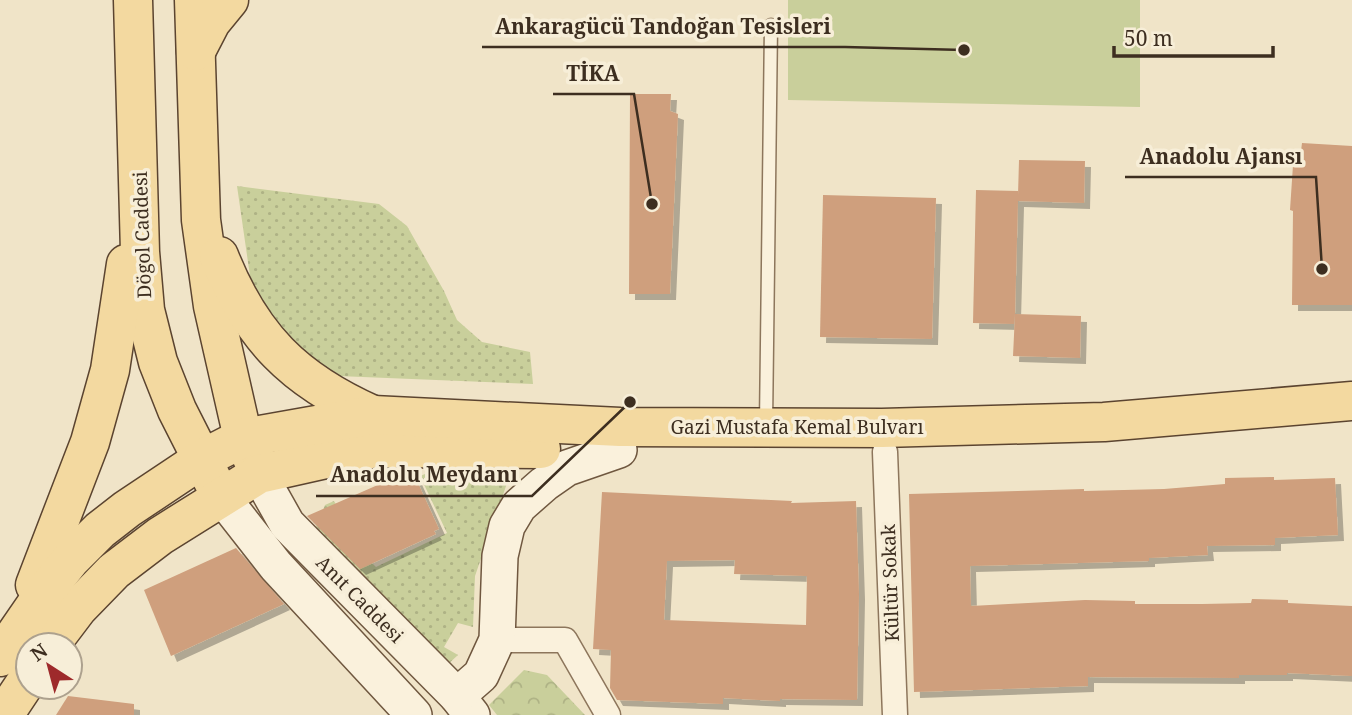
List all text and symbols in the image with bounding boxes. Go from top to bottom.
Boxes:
callout: Ankaragücü Tandoğan Tesisleri [482,5,845,47]
text: Ankaragücü Tandoğan Tesisleri [495,12,831,40]
scale bar [1114,14,1273,58]
text: 50 m [1124,24,1173,52]
callout: TİKA [553,52,634,94]
text: TİKA [566,59,620,87]
callout: Anadolu Ajansı [1125,135,1316,177]
text: Anadolu Ajansı [1140,142,1303,170]
street label: Dögol Caddesi [127,171,157,299]
street label: Gazi Mustafa Kemal Bulvarı [670,414,924,440]
callout: Anadolu Meydanı [316,454,532,496]
text: Anadolu Meydanı [330,460,518,488]
street label: Kültür Sokak [875,523,905,642]
street label: Anıt Caddesi [311,550,409,648]
north arrow [14,631,84,701]
text: N [25,637,53,667]

